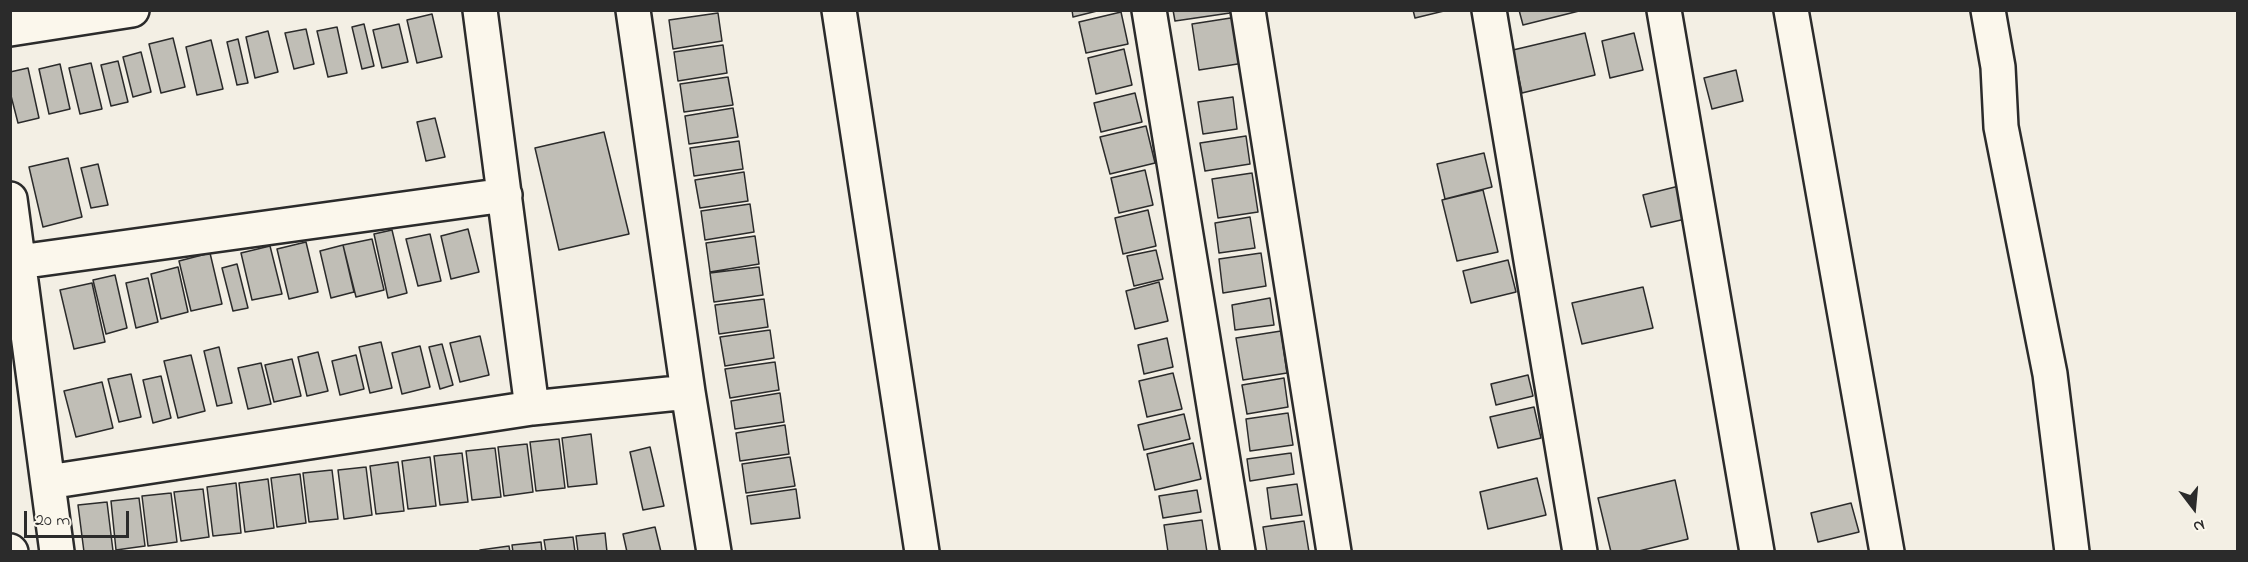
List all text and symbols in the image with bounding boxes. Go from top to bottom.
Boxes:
north arrow [2164,478,2224,538]
scale bar [27,499,132,537]
text: 20 m [35,508,70,534]
text: N [2190,512,2207,538]

